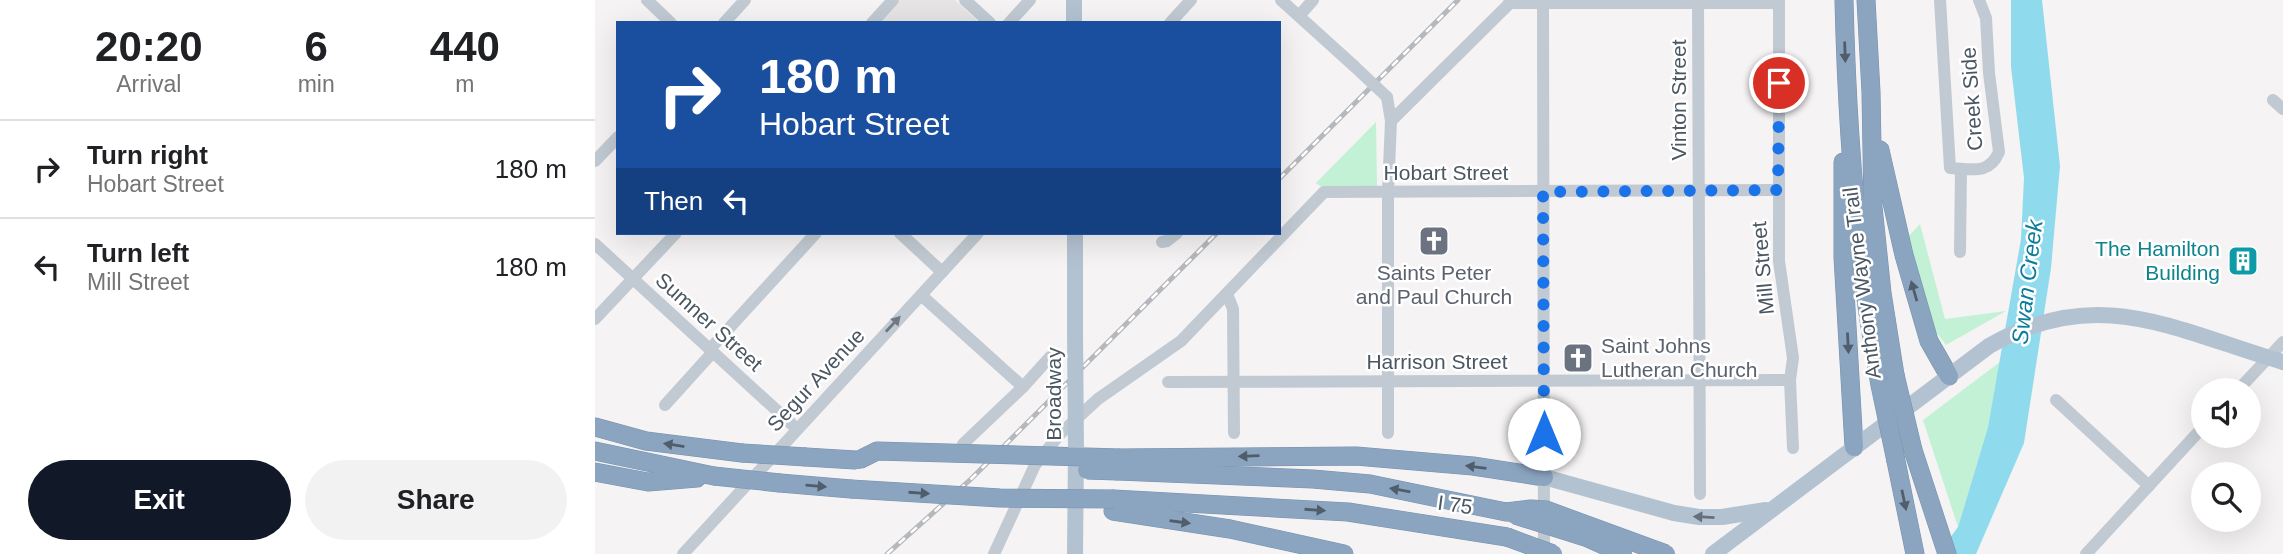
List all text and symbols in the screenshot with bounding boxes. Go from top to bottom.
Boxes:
text: 20:20 [95,23,203,70]
text: 6 [304,23,328,70]
text: 440 [430,23,500,70]
street label: Vinton Street [1667,39,1690,161]
one-way arrow [1840,41,1851,63]
street label: Creek Side [1956,46,1987,152]
icon: right [644,49,735,140]
text: 180 m [759,49,898,103]
pin [1749,53,1809,113]
icon: arrive [1760,64,1798,102]
text: Arrival [116,71,181,97]
text: min [298,71,335,97]
text: m [455,71,474,97]
text: Hobart Street [759,106,949,142]
text: Turn right [87,140,208,170]
icon: right [28,150,66,188]
text: 180 m [495,154,567,184]
street label: Hobart Street [1384,161,1509,184]
text: Hobart Street [87,171,224,197]
icon: left [717,182,755,220]
text: Then [644,186,703,216]
street label: Anthony Wayne Trail [1838,186,1885,380]
water label: Swan Creek [2006,217,2048,346]
street label: Mill Street [1747,220,1778,316]
church icon: Saints Peter and Paul Church [1417,224,1451,258]
place label: The Hamilton Building [2095,237,2220,284]
text: Turn left [87,238,189,268]
building icon: The Hamilton Building [2226,244,2260,278]
icon: left [28,248,66,286]
text: 180 m [495,252,567,282]
place label: Saints Peter and Paul Church [1356,261,1512,308]
street label: Sumner Street [651,268,767,376]
text: Mill Street [87,269,189,295]
one-way arrow [1909,280,1919,301]
one-way arrow [885,316,901,333]
street label: Segur Avenue [762,324,869,436]
one-way arrow [1843,332,1854,354]
place label: Saint Johns Lutheran Church [1601,334,1757,381]
church icon: Saint Johns Lutheran Church [1561,341,1595,375]
street label: Broadway [1042,347,1065,441]
street label: Harrison Street [1366,350,1508,373]
map controls [2191,378,2261,532]
button: sound [2191,378,2261,448]
position arrow [1507,397,1581,471]
one-way arrow [663,439,685,450]
one-way arrow [1238,451,1260,462]
button: Exit [28,460,291,540]
button: Share [305,460,567,540]
one-way arrow [1465,462,1487,473]
button: search [2191,462,2261,532]
one-way arrow [805,481,827,492]
one-way arrow [1389,484,1411,495]
one-way arrow [908,488,930,499]
one-way arrow [1899,489,1910,511]
street label: I 75 [1436,491,1474,518]
one-way arrow [1304,504,1326,515]
one-way arrow [1693,511,1715,522]
one-way arrow [1170,517,1192,528]

